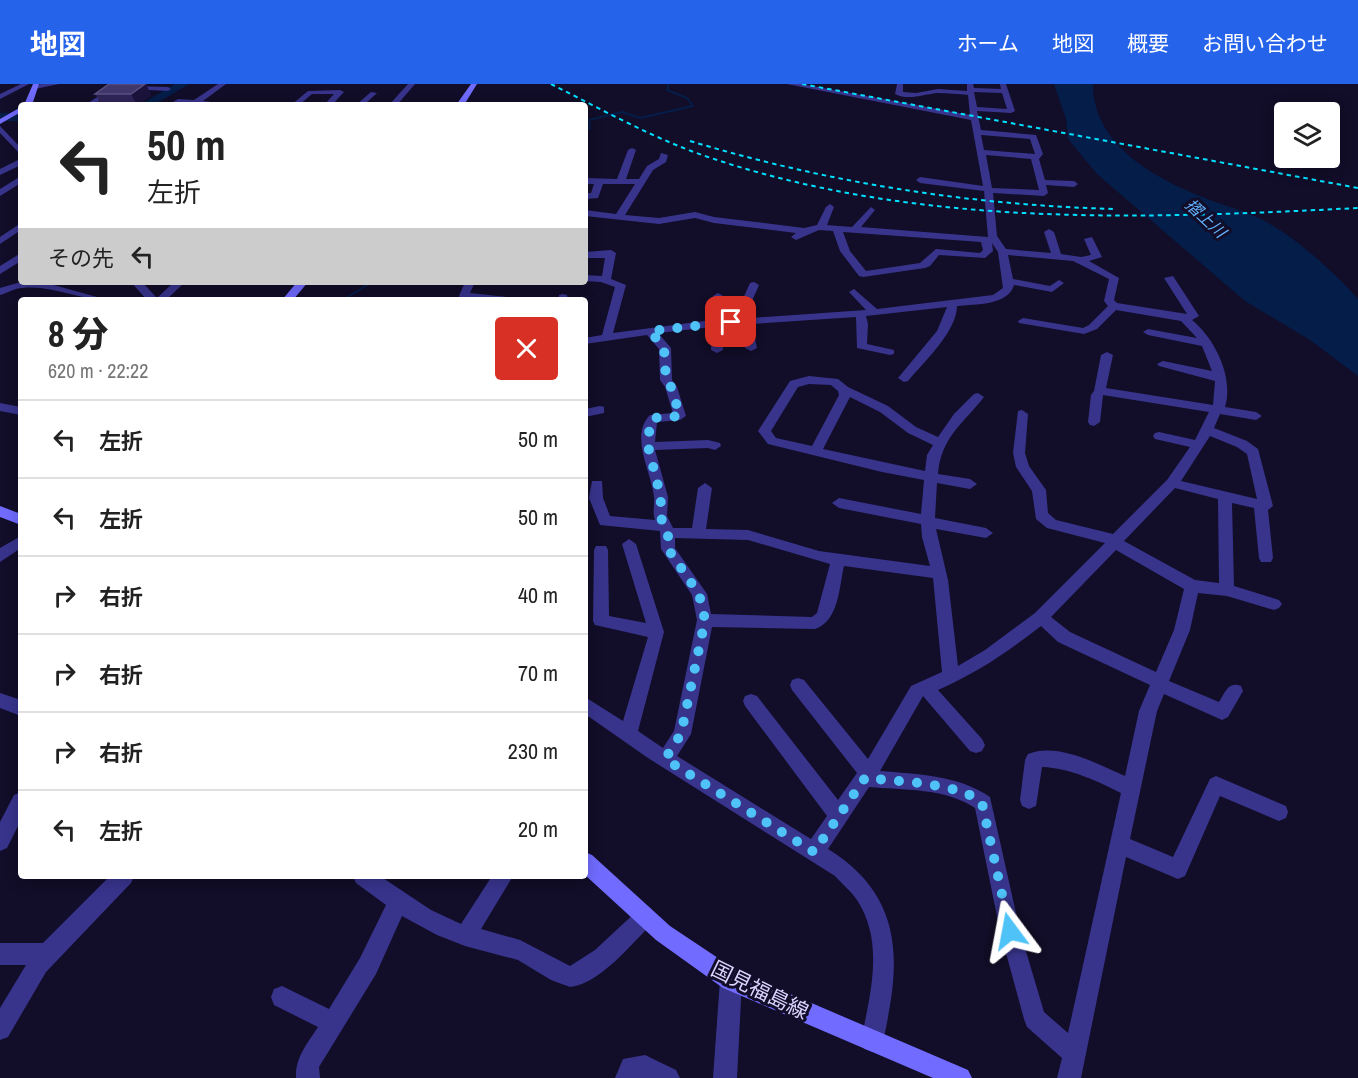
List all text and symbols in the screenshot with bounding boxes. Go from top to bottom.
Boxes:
text: 地図 [30,25,86,63]
text: ホーム [957,29,1019,58]
text: 地図 [1052,29,1094,58]
text: 概要 [1127,29,1169,58]
text: お問い合わせ [1202,29,1328,58]
map controls [1274,102,1340,168]
button: layers [1274,102,1340,168]
text: 50 m [147,117,226,173]
icon: left [48,126,126,204]
text: 左折 [147,174,201,210]
water label: 摺上川 [1181,194,1233,244]
icon: left [126,240,159,273]
text: その先 [48,243,114,273]
pin [705,296,756,347]
icon: arrive [714,305,747,338]
text: 8 分 [48,310,109,358]
button: close [495,317,558,380]
text: 620 m · 22:22 [48,357,148,384]
icon: left [48,423,81,456]
text: 50 m [518,424,558,454]
text: 左折 [99,426,143,456]
icon: left [48,501,81,534]
text: 50 m [518,502,558,532]
text: 左折 [99,504,143,534]
icon: right [48,579,81,612]
text: 40 m [518,580,558,610]
text: 右折 [99,582,143,612]
icon: right [48,657,81,690]
text: 70 m [518,658,558,688]
text: 右折 [99,660,143,690]
icon: right [48,735,81,768]
text: 230 m [508,736,558,766]
text: 右折 [99,738,143,768]
icon: left [48,813,81,846]
text: 20 m [518,814,558,844]
text: 左折 [99,816,143,846]
position arrow [978,899,1042,963]
street label: 国見福島線 [706,954,814,1026]

